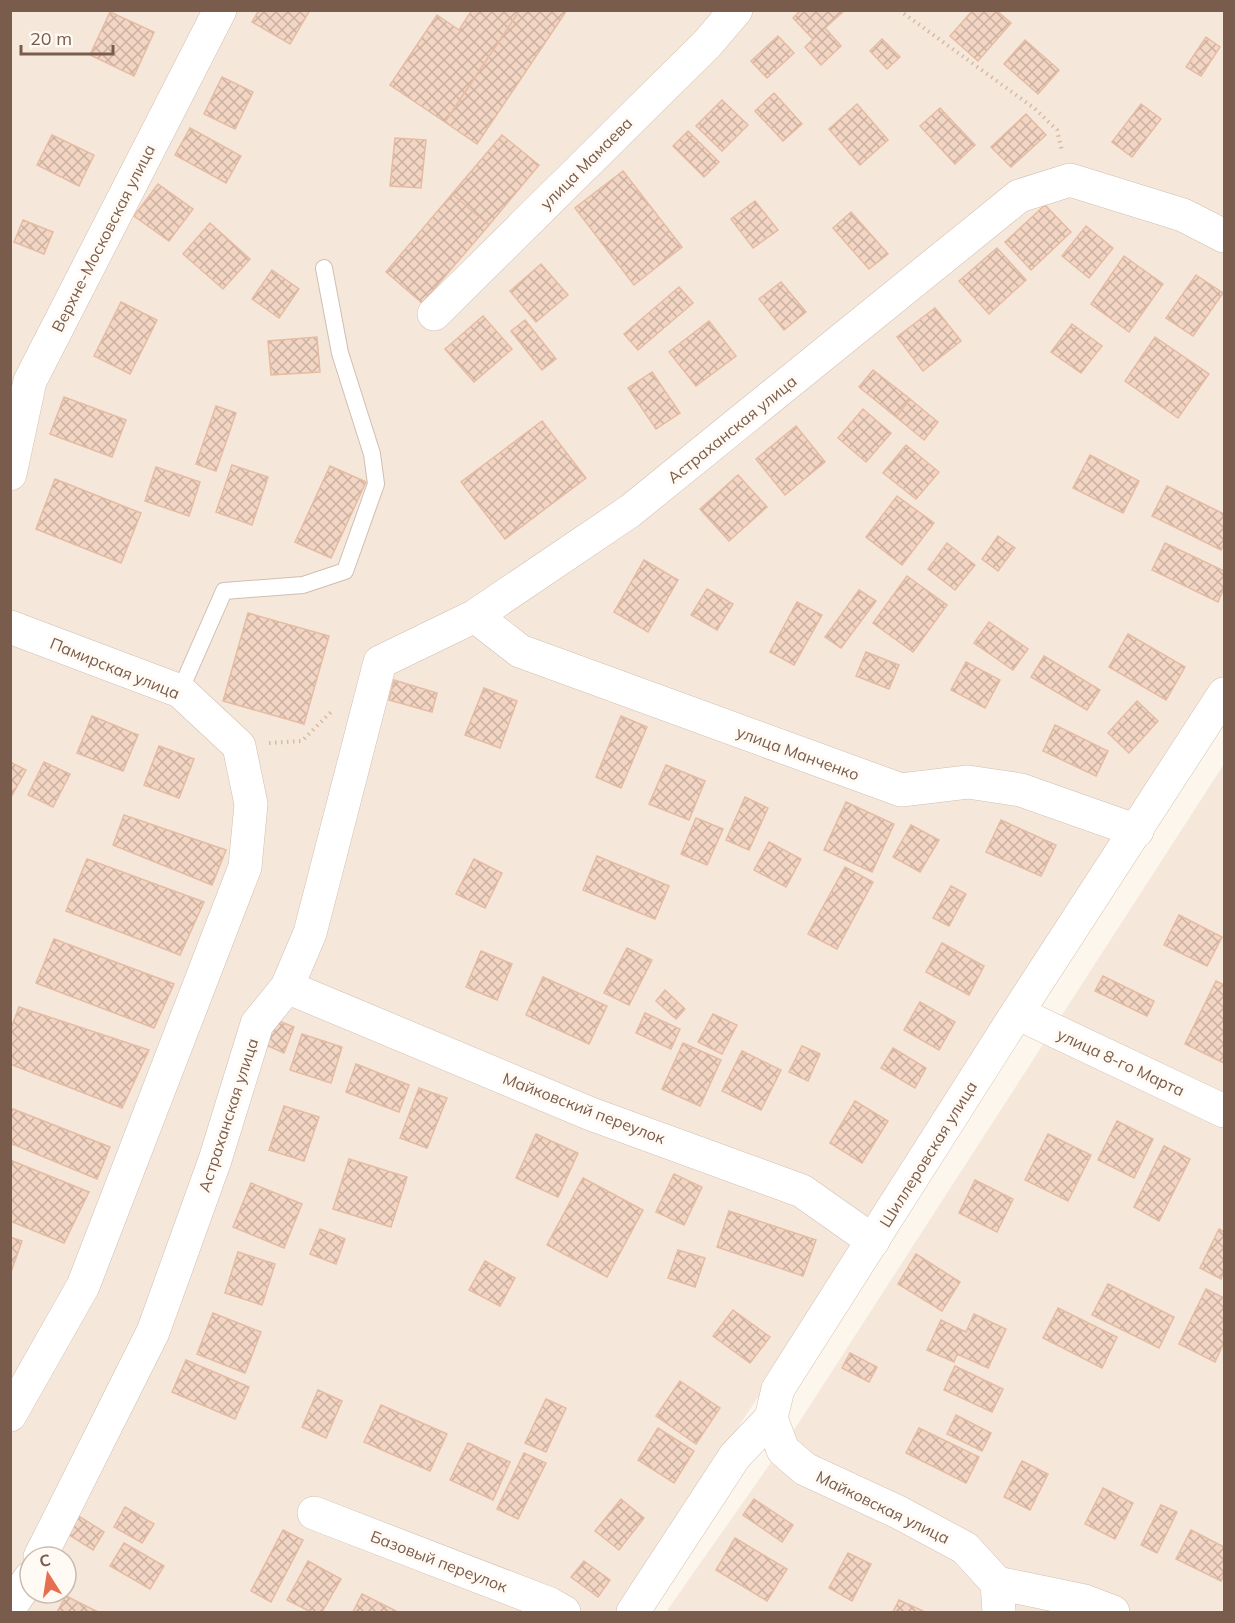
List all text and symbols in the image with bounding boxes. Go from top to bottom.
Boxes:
scale bar [21,18,112,56]
text: 20 m [30,27,72,50]
street label: улица Мамаева [536,113,636,213]
street label: Верхне-Московская улица [47,141,159,335]
street label: Астраханская улица [663,371,801,487]
street label: Памирская улица [47,633,183,703]
street label: улица Манченко [734,722,862,784]
street label: улица 8-го Марта [1054,1024,1188,1100]
street label: Астраханская улица [194,1036,262,1194]
street label: Майковский переулок [500,1068,668,1148]
street label: Шиллеровская улица [875,1077,981,1231]
street label: Майковская улица [813,1466,953,1548]
street label: Базовый переулок [368,1526,511,1596]
north arrow [18,1545,78,1605]
text: С [37,1549,52,1571]

